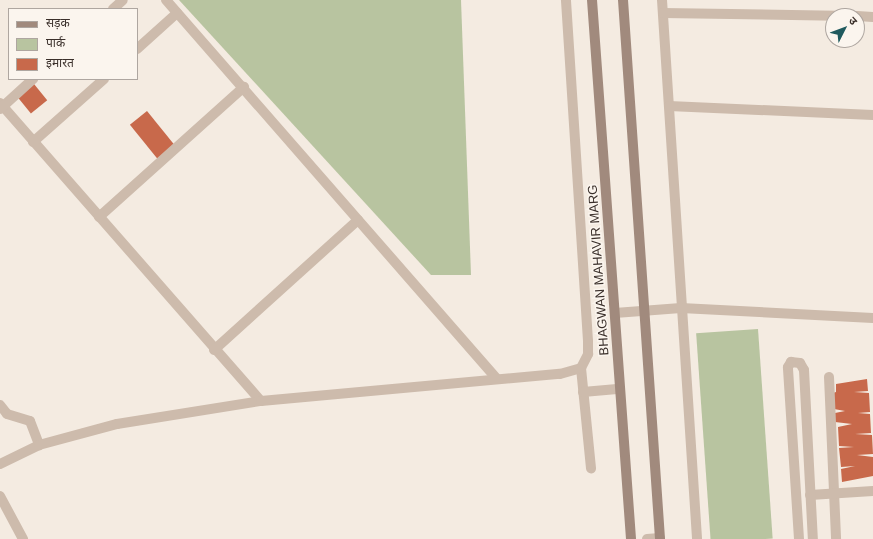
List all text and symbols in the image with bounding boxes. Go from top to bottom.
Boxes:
legend [8,8,138,80]
north arrow [825,8,865,48]
text: उ [847,14,860,27]
text: सड़क [46,16,70,30]
text: पार्क [46,36,65,50]
text: इमारत [46,56,74,70]
street label: BHAGWAN MAHAVIR MARG [585,184,613,356]

